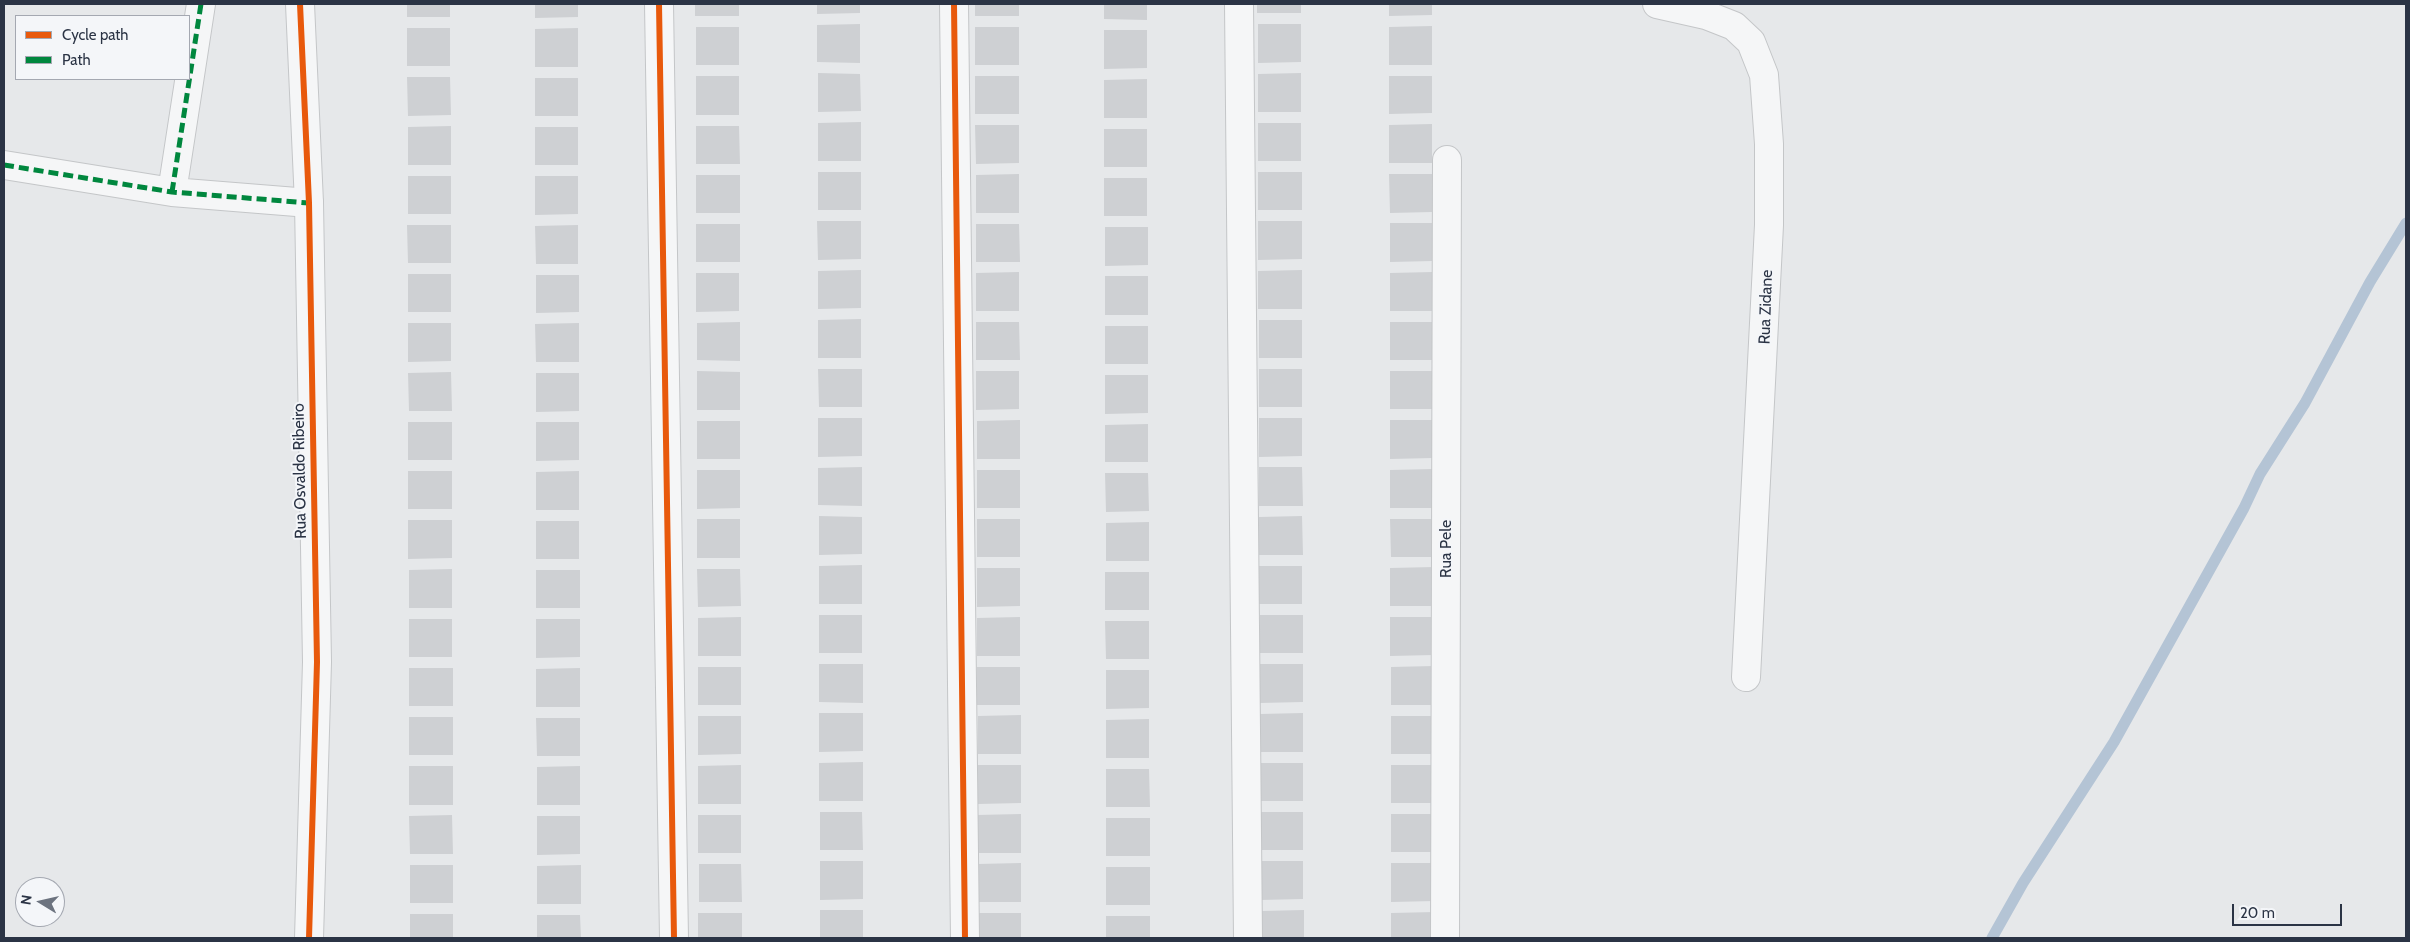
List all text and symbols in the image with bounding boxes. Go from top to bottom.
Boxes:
legend [15,15,190,80]
text: Cycle path [62,26,128,44]
text: Path [62,51,91,69]
street label: Rua Zidane [1755,269,1777,345]
street label: Rua Osvaldo Ribeiro [289,403,311,539]
street label: Rua Pele [1436,520,1456,578]
north arrow [15,877,65,927]
text: N [17,894,36,906]
scale bar [2235,894,2345,926]
text: 20 m [2240,904,2275,922]

